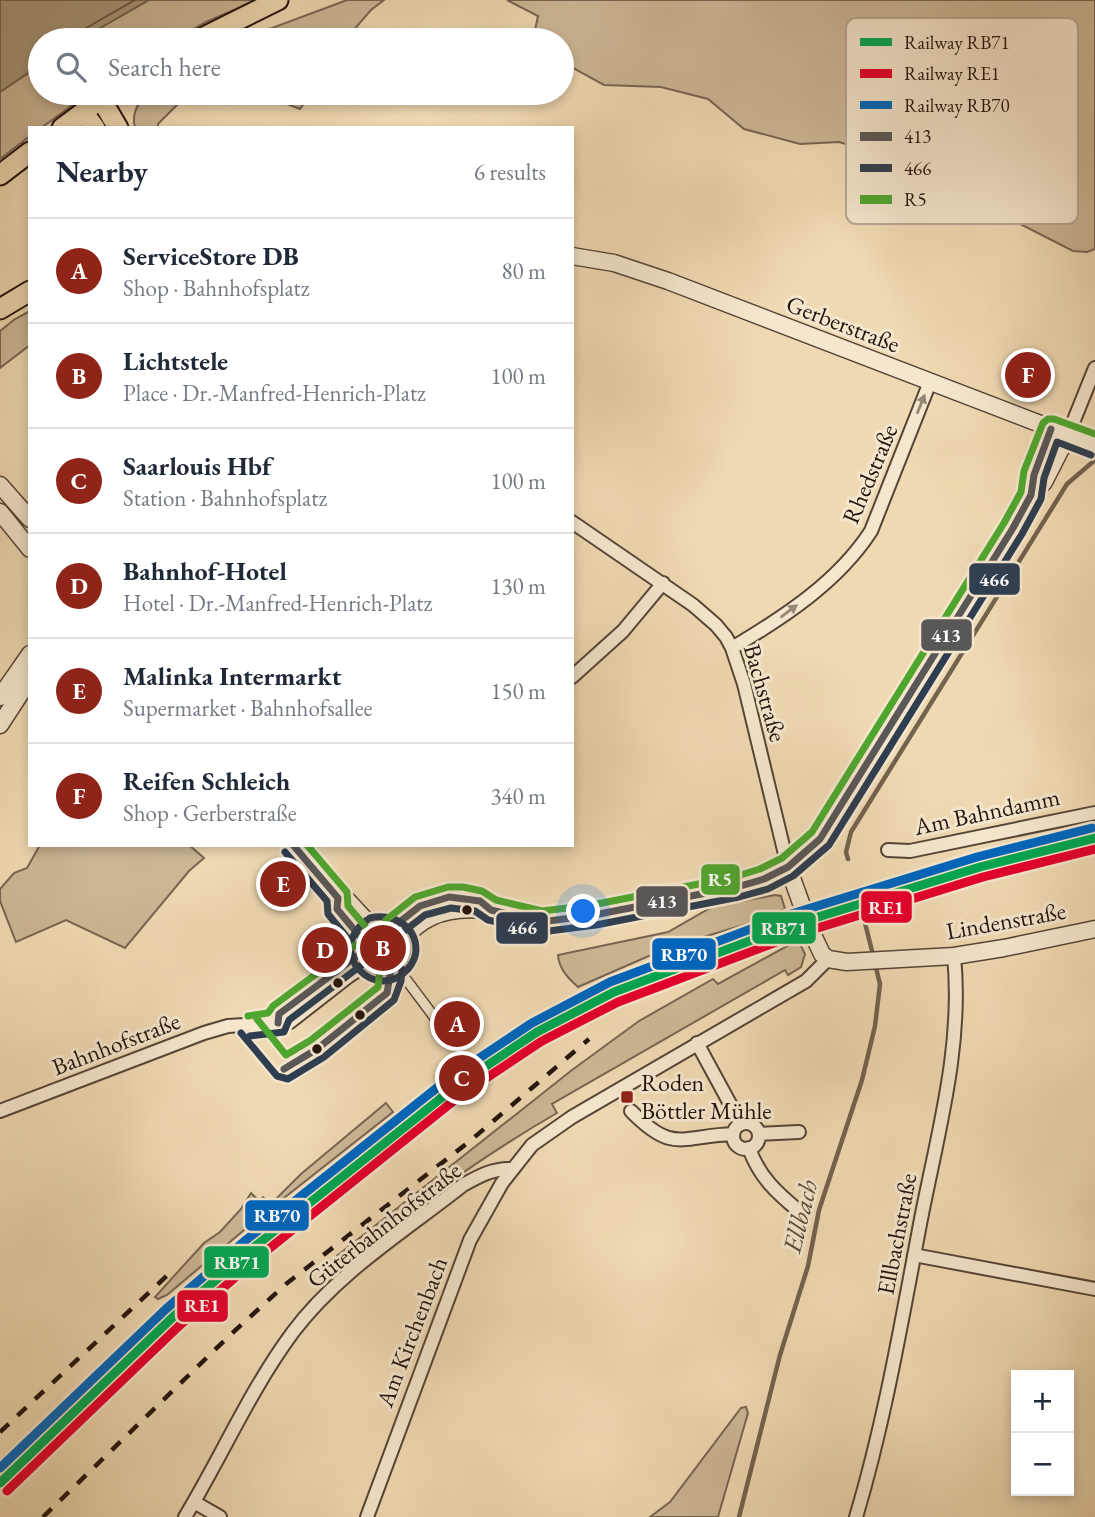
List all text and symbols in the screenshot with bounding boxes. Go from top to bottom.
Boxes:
legend [846,18,1078,224]
search box [28,28,574,105]
text: Railway RB71 [904,30,1010,55]
icon: search [52,48,90,86]
text: Search here [108,50,221,84]
text: Railway RE1 [904,61,1000,86]
text: Railway RB70 [904,93,1010,118]
text: 413 [904,124,931,149]
text: Nearby [56,152,148,191]
text: 466 [904,156,931,181]
text: 6 results [474,157,546,187]
text: R5 [904,187,927,212]
text: ServiceStore DB [123,239,299,273]
text: A [71,256,87,286]
text: 80 m [501,256,546,286]
text: Shop · Bahnhofsplatz [123,273,309,303]
street label: Gerberstraße [782,288,904,359]
text: Lichtstele [123,344,228,378]
pin: F [1005,349,1051,401]
text: B [72,361,86,391]
text: 100 m [490,361,546,391]
text: Place · Dr.-Manfred-Henrich-Platz [123,378,426,408]
one-way arrow [916,393,927,414]
street label: Rhedstraße [835,419,904,528]
text: Saarlouis Hbf [123,449,271,483]
text: C [71,466,87,496]
text: 100 m [490,466,546,496]
text: Station · Bahnhofsplatz [123,483,327,513]
text: Bahnhof-Hotel [123,554,287,588]
line badge: 466 [968,562,1021,596]
text: 466 [979,567,1009,592]
text: D [70,571,88,601]
text: 130 m [490,571,546,601]
text: Hotel · Dr.-Manfred-Henrich-Platz [123,588,432,618]
one-way arrow [780,604,798,618]
line badge: 413 [920,618,973,652]
text: 413 [931,623,961,648]
street label: Bachstraße [737,640,794,745]
text: Malinka Intermarkt [123,659,341,693]
text: E [72,676,86,706]
text: 150 m [490,676,546,706]
text: Supermarket · Bahnhofsallee [123,693,373,723]
text: Reifen Schleich [123,764,290,798]
text: F [73,781,85,811]
text: 340 m [490,781,546,811]
street label: Am Bahndamm [910,781,1063,842]
text: Shop · Gerberstraße [123,798,297,828]
pin: E [260,858,306,910]
line badge: R5 [700,863,741,896]
text: R5 [708,867,732,892]
line badge: 413 [635,885,689,918]
text: 413 [647,889,677,914]
line badge: RE1 [860,890,913,924]
your location [566,894,600,928]
text: RE1 [868,895,904,920]
street label: Lindenstraße [944,895,1068,946]
unlabelled marker [460,903,474,917]
line badge: 466 [495,911,549,945]
line badge: RB71 [751,911,817,945]
text: 466 [507,915,537,940]
text: RB71 [761,916,807,941]
pin: B [360,922,406,974]
pin: D [302,924,348,976]
line badge: RB70 [651,937,717,971]
text: RB70 [661,942,707,967]
unlabelled marker [331,976,345,990]
pin: A [434,998,480,1050]
street label: Bahnhofstraße [47,1005,184,1082]
unlabelled marker [353,1008,367,1022]
unlabelled marker [310,1042,324,1056]
pin: C [439,1052,485,1104]
place label: Roden Böttler Mühle [641,1067,772,1126]
marker: Roden Böttler Mühle [619,1089,635,1105]
street label: Güterbahnhofstraße [300,1155,467,1295]
street label: Ellbachstraße [870,1171,923,1297]
water label: Ellbach [774,1176,825,1257]
line badge: RB70 [244,1199,310,1232]
text: RB70 [254,1203,300,1228]
line badge: RB71 [203,1245,270,1279]
text: RB71 [214,1250,260,1275]
street label: Am Kirchenbach [368,1252,454,1412]
line badge: RE1 [176,1289,229,1323]
text: RE1 [184,1293,220,1318]
map controls [1011,1370,1074,1496]
button: + [1011,1370,1074,1433]
button: − [1011,1433,1074,1496]

